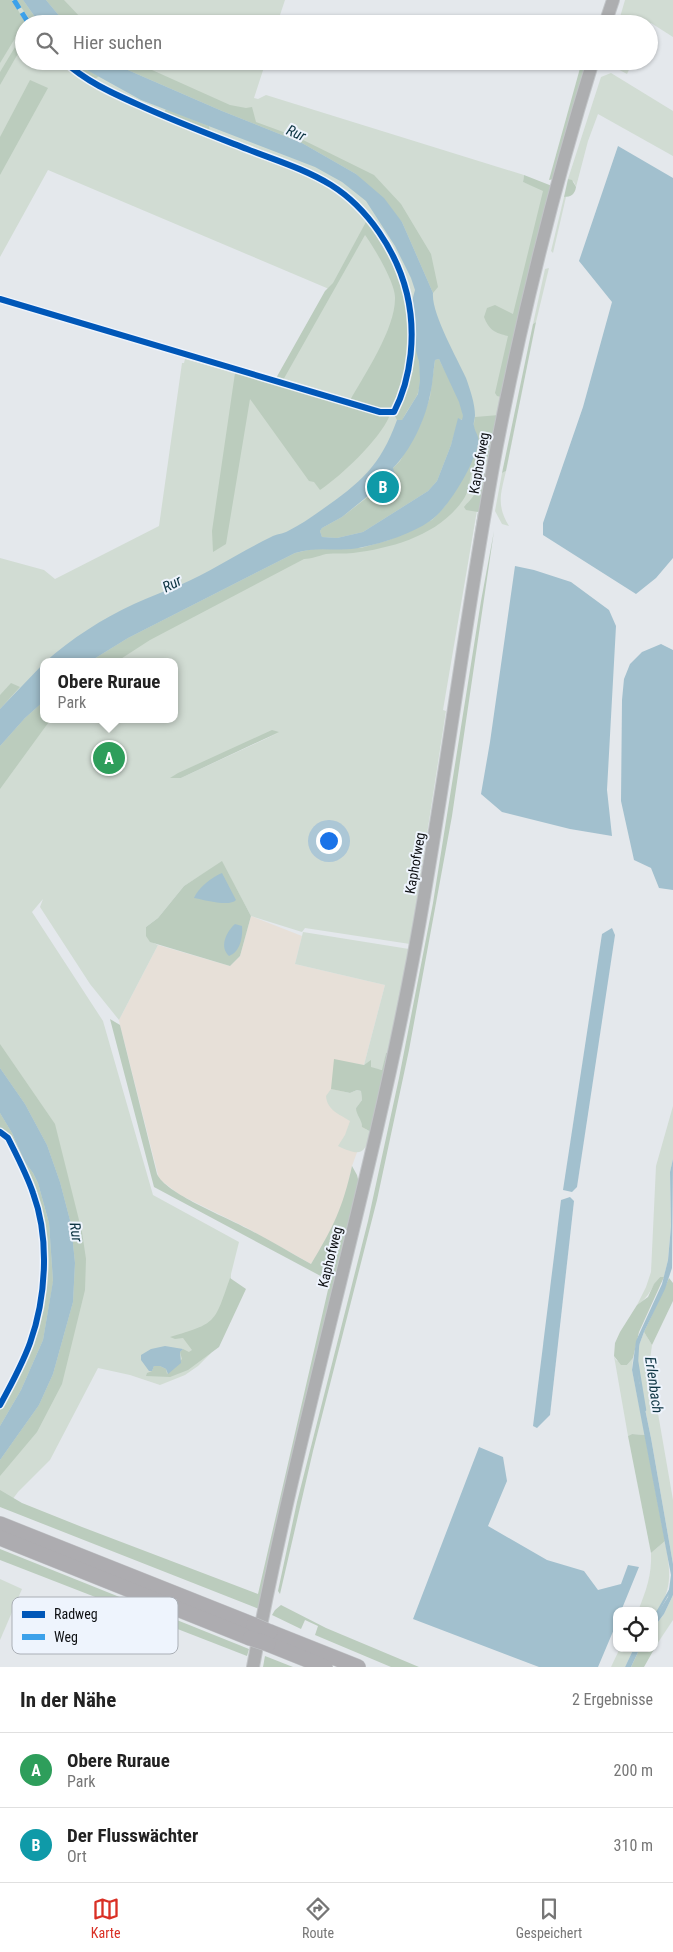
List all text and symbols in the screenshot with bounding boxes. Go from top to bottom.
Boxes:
search box [15,15,658,70]
icon: search [33,29,61,57]
text: Hier suchen [73,31,162,54]
water label: Rur [284,121,309,145]
street label: Kaphofweg [466,431,492,495]
pin: B [367,468,399,506]
water label: Rur [159,571,185,596]
popup [40,658,178,723]
text: Obere Ruraue [58,670,160,693]
text: Park [58,693,86,712]
pin: A [93,739,125,777]
your location [316,828,342,854]
street label: Kaphofweg [402,831,428,895]
water label: Rur [66,1221,86,1243]
street label: Kaphofweg [315,1225,345,1289]
water label: Erlenbach [641,1356,667,1414]
legend [12,1597,178,1654]
text: Radweg [54,1606,98,1622]
map controls [613,1607,658,1652]
button: locate [613,1607,658,1652]
text: Weg [54,1629,78,1645]
text: In der Nähe [20,1688,116,1712]
text: 2 Ergebnisse [572,1690,653,1709]
text: Obere Ruraue [67,1749,170,1772]
text: A [31,1761,41,1780]
text: 200 m [614,1761,653,1780]
text: Park [67,1772,96,1791]
text: Der Flusswächter [67,1824,198,1847]
text: B [32,1836,40,1855]
text: 310 m [614,1836,653,1855]
text: Ort [67,1847,87,1866]
tab: Karte [91,1895,120,1941]
tab: Route [302,1895,334,1941]
tab: Gespeichert [516,1895,582,1941]

